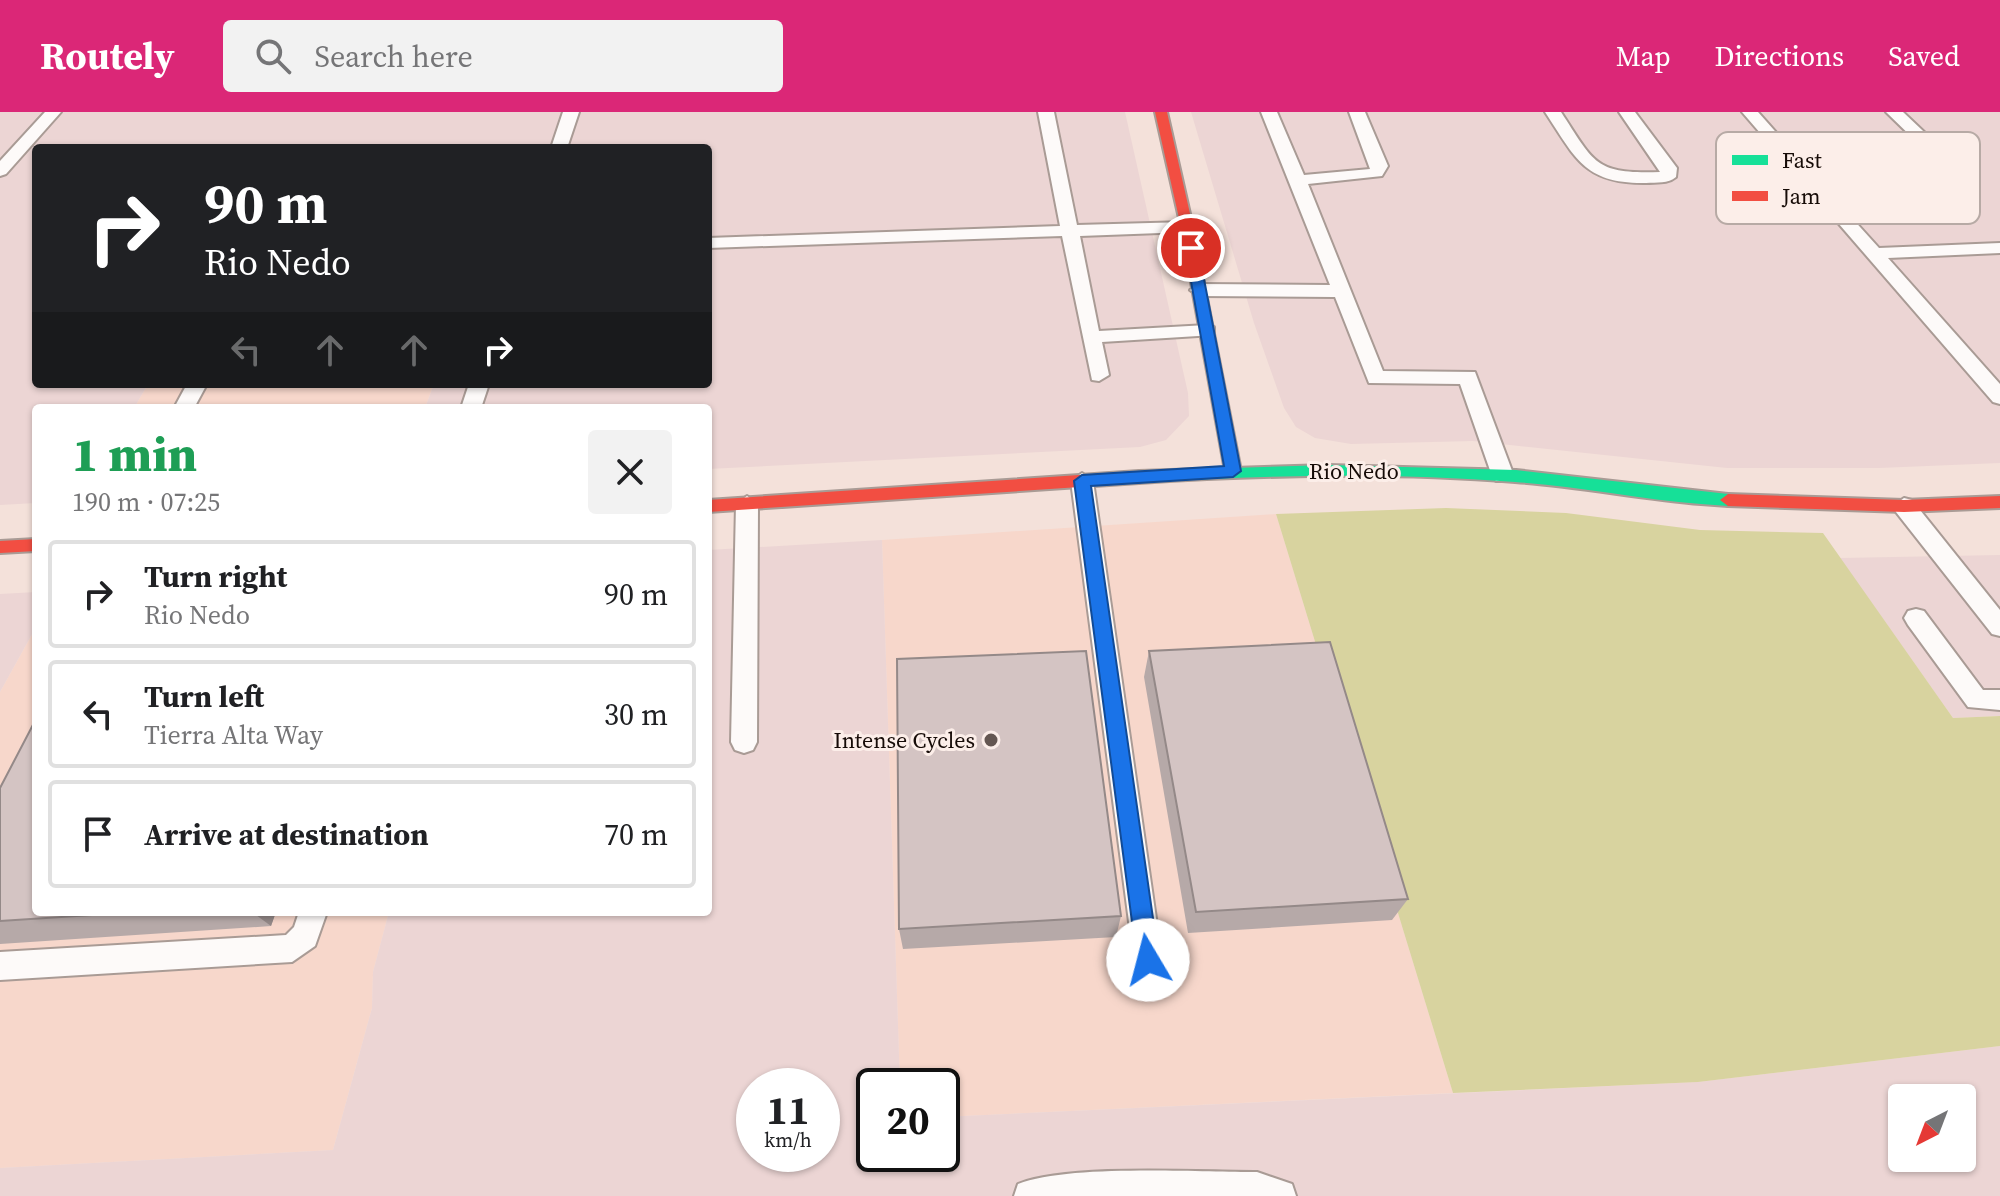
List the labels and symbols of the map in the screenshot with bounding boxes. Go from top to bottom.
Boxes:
legend [1716,132,1980,224]
text: Fast [1782,145,1823,175]
text: Jam [1781,181,1821,211]
pin [1157,214,1225,282]
street label: Rio Nedo [1309,456,1399,486]
place label: Intense Cycles [833,725,975,755]
marker: Intense Cycles [982,731,1000,749]
position arrow [1106,918,1190,1002]
speed limit sign: 20 [856,1068,960,1172]
north arrow [1888,1084,1976,1172]

